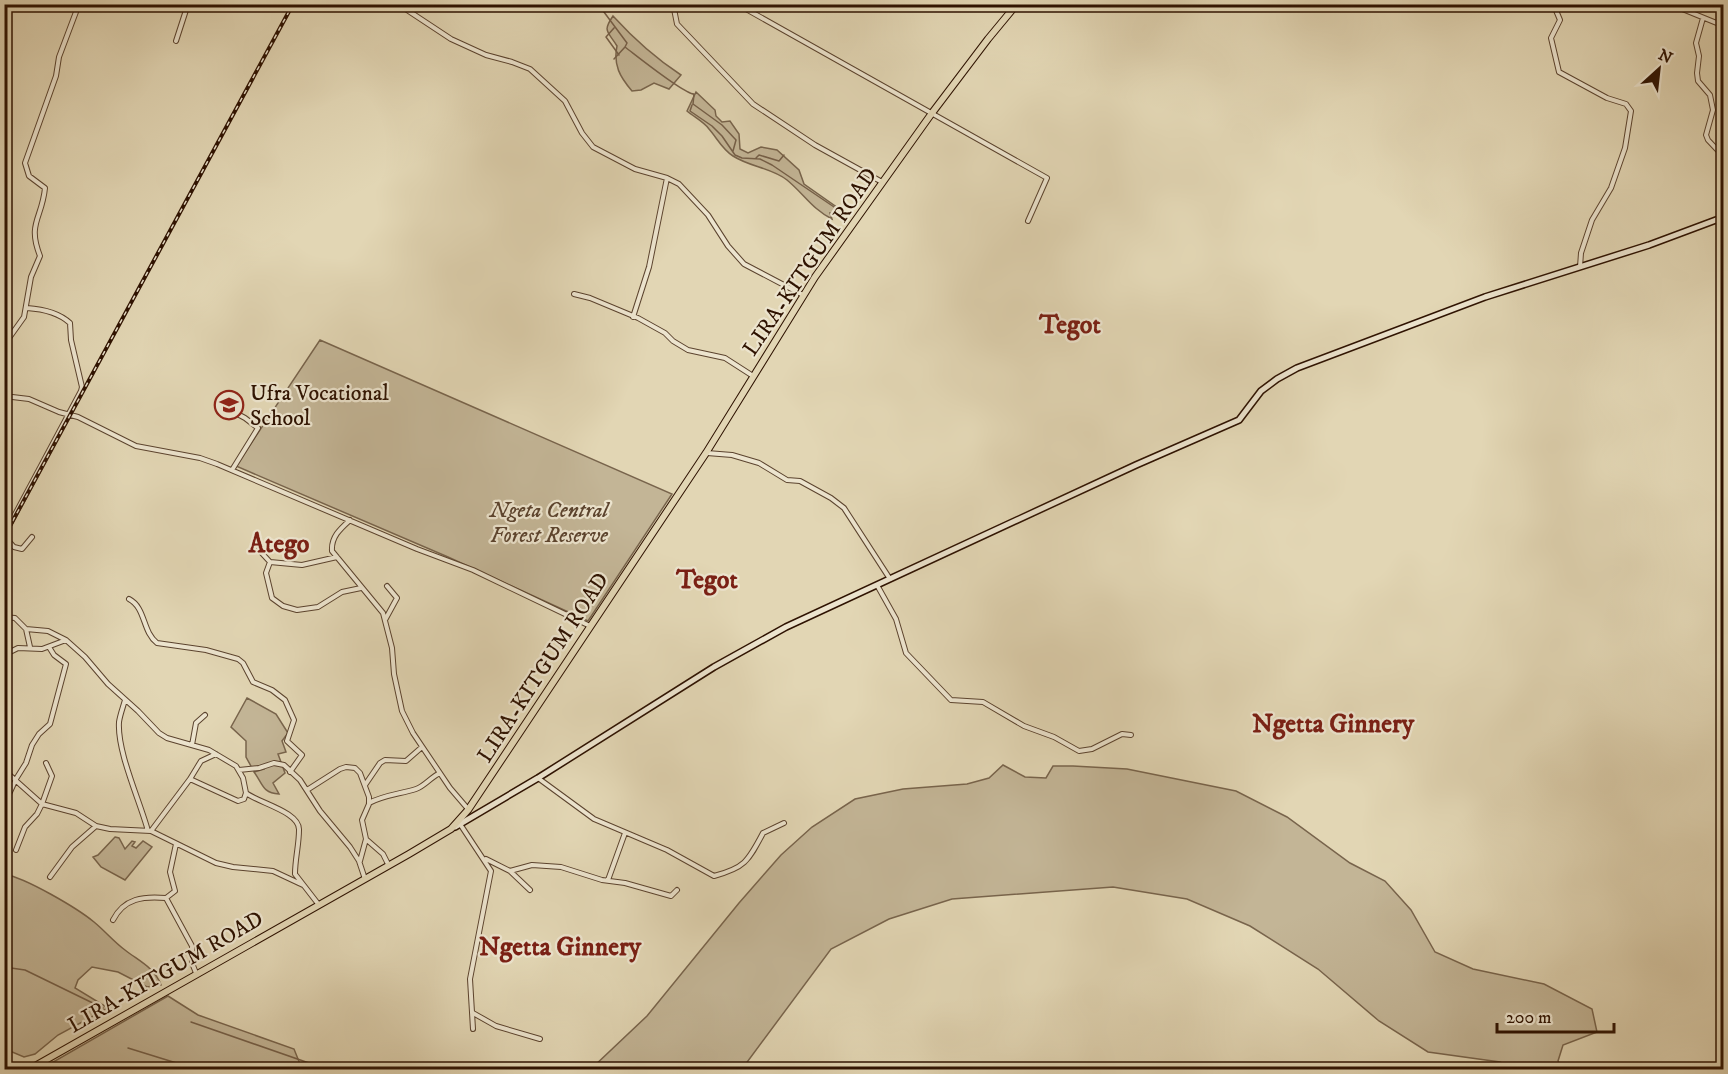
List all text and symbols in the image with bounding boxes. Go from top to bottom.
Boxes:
north arrow [1629,39,1689,99]
text: N [1655,45,1676,68]
street label: LIRA-KITGUM ROAD [737,163,883,361]
district label: Tegot [1038,309,1101,342]
place label: Ufra Vocational School [250,380,389,432]
school or university icon: Ufra Vocational School [213,389,245,421]
park label: Ngeta Central Forest Reserve [488,497,611,549]
district label: Atego [248,528,310,561]
district label: Tegot [675,564,738,597]
street label: LIRA-KITGUM ROAD [472,568,615,768]
district label: Ngetta Ginnery [1252,708,1415,741]
street label: LIRA-KITGUM ROAD [63,905,268,1039]
district label: Ngetta Ginnery [479,931,642,964]
scale bar [1497,996,1614,1034]
text: 200 m [1506,1007,1552,1029]

